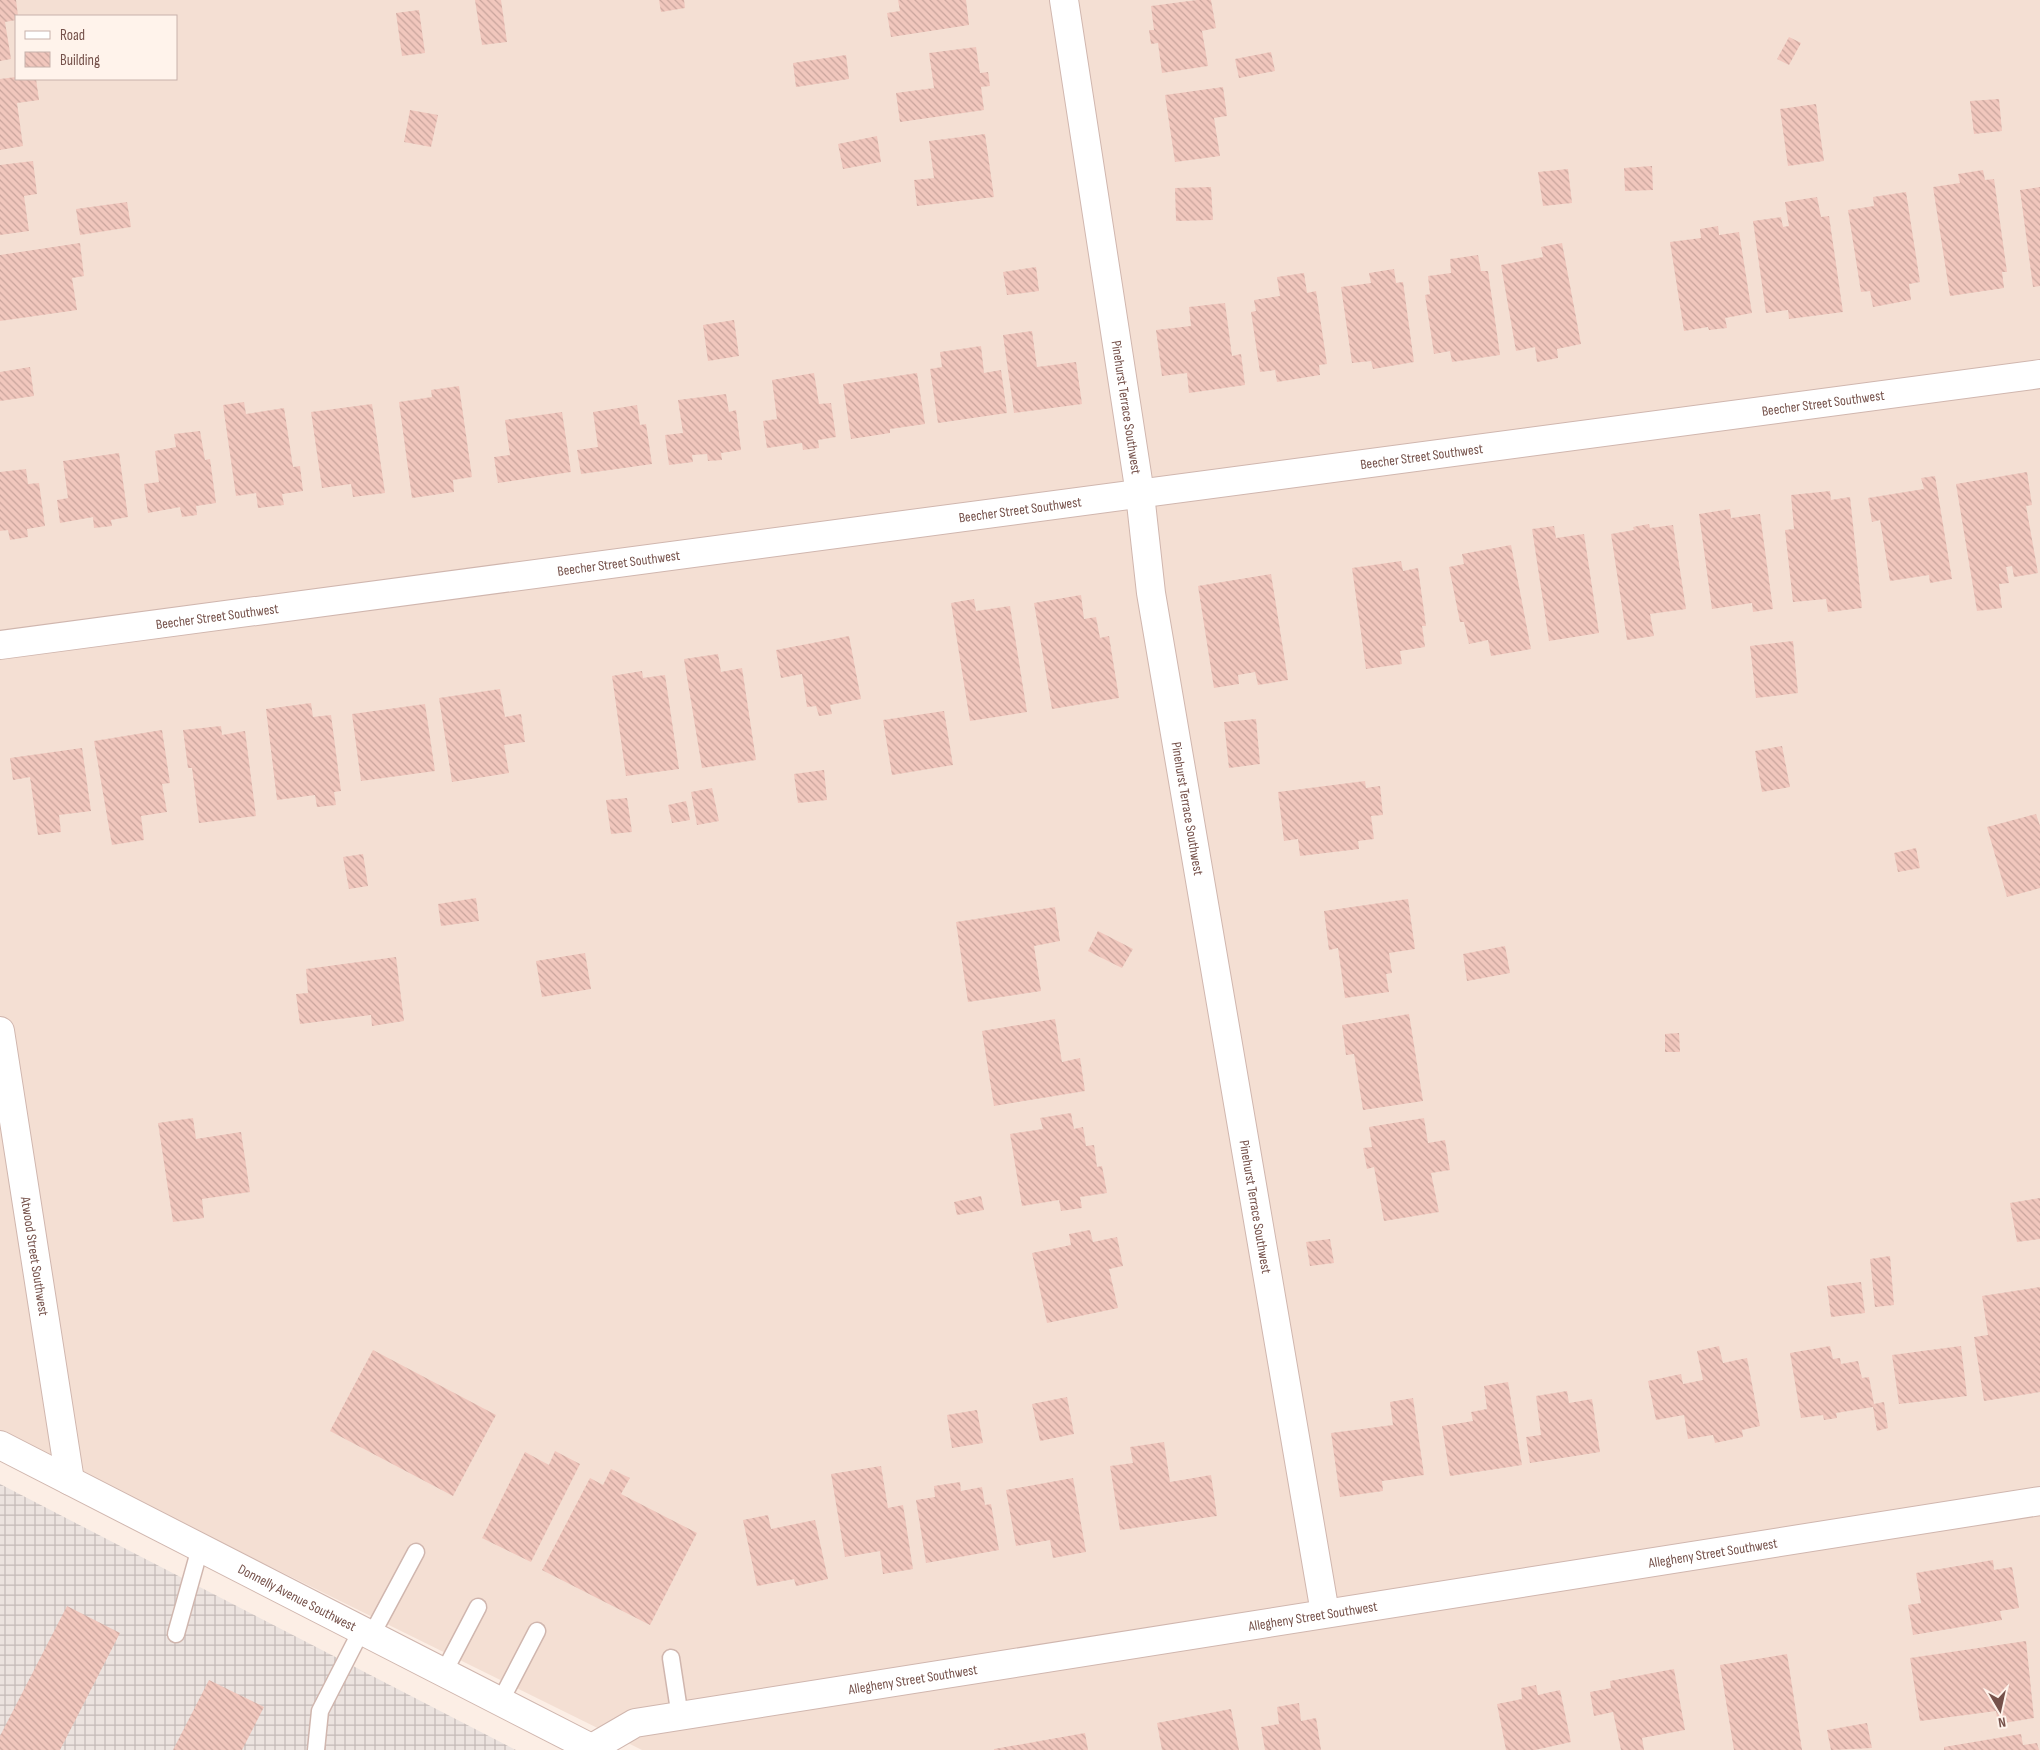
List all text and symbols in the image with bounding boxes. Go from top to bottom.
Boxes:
legend [15,15,178,80]
text: Road [60,26,85,45]
text: Building [60,51,100,70]
street label: Pinehurst Terrace Southwest [1108,339,1145,475]
street label: Beecher Street Southwest [1761,386,1885,419]
street label: Beecher Street Southwest [1359,440,1484,473]
street label: Beecher Street Southwest [958,493,1082,526]
street label: Beecher Street Southwest [556,546,681,579]
street label: Beecher Street Southwest [155,600,279,633]
street label: Pinehurst Terrace Southwest [1168,740,1207,877]
street label: Pinehurst Terrace Southwest [1236,1139,1275,1275]
street label: Atwood Street Southwest [17,1195,53,1317]
street label: Allegheny Street Southwest [1646,1534,1779,1571]
street label: Donnelly Avenue Southwest [235,1560,359,1635]
street label: Allegheny Street Southwest [1246,1597,1379,1635]
street label: Allegheny Street Southwest [846,1661,979,1698]
north arrow [1975,1685,2025,1735]
text: N [1997,1713,2007,1731]

